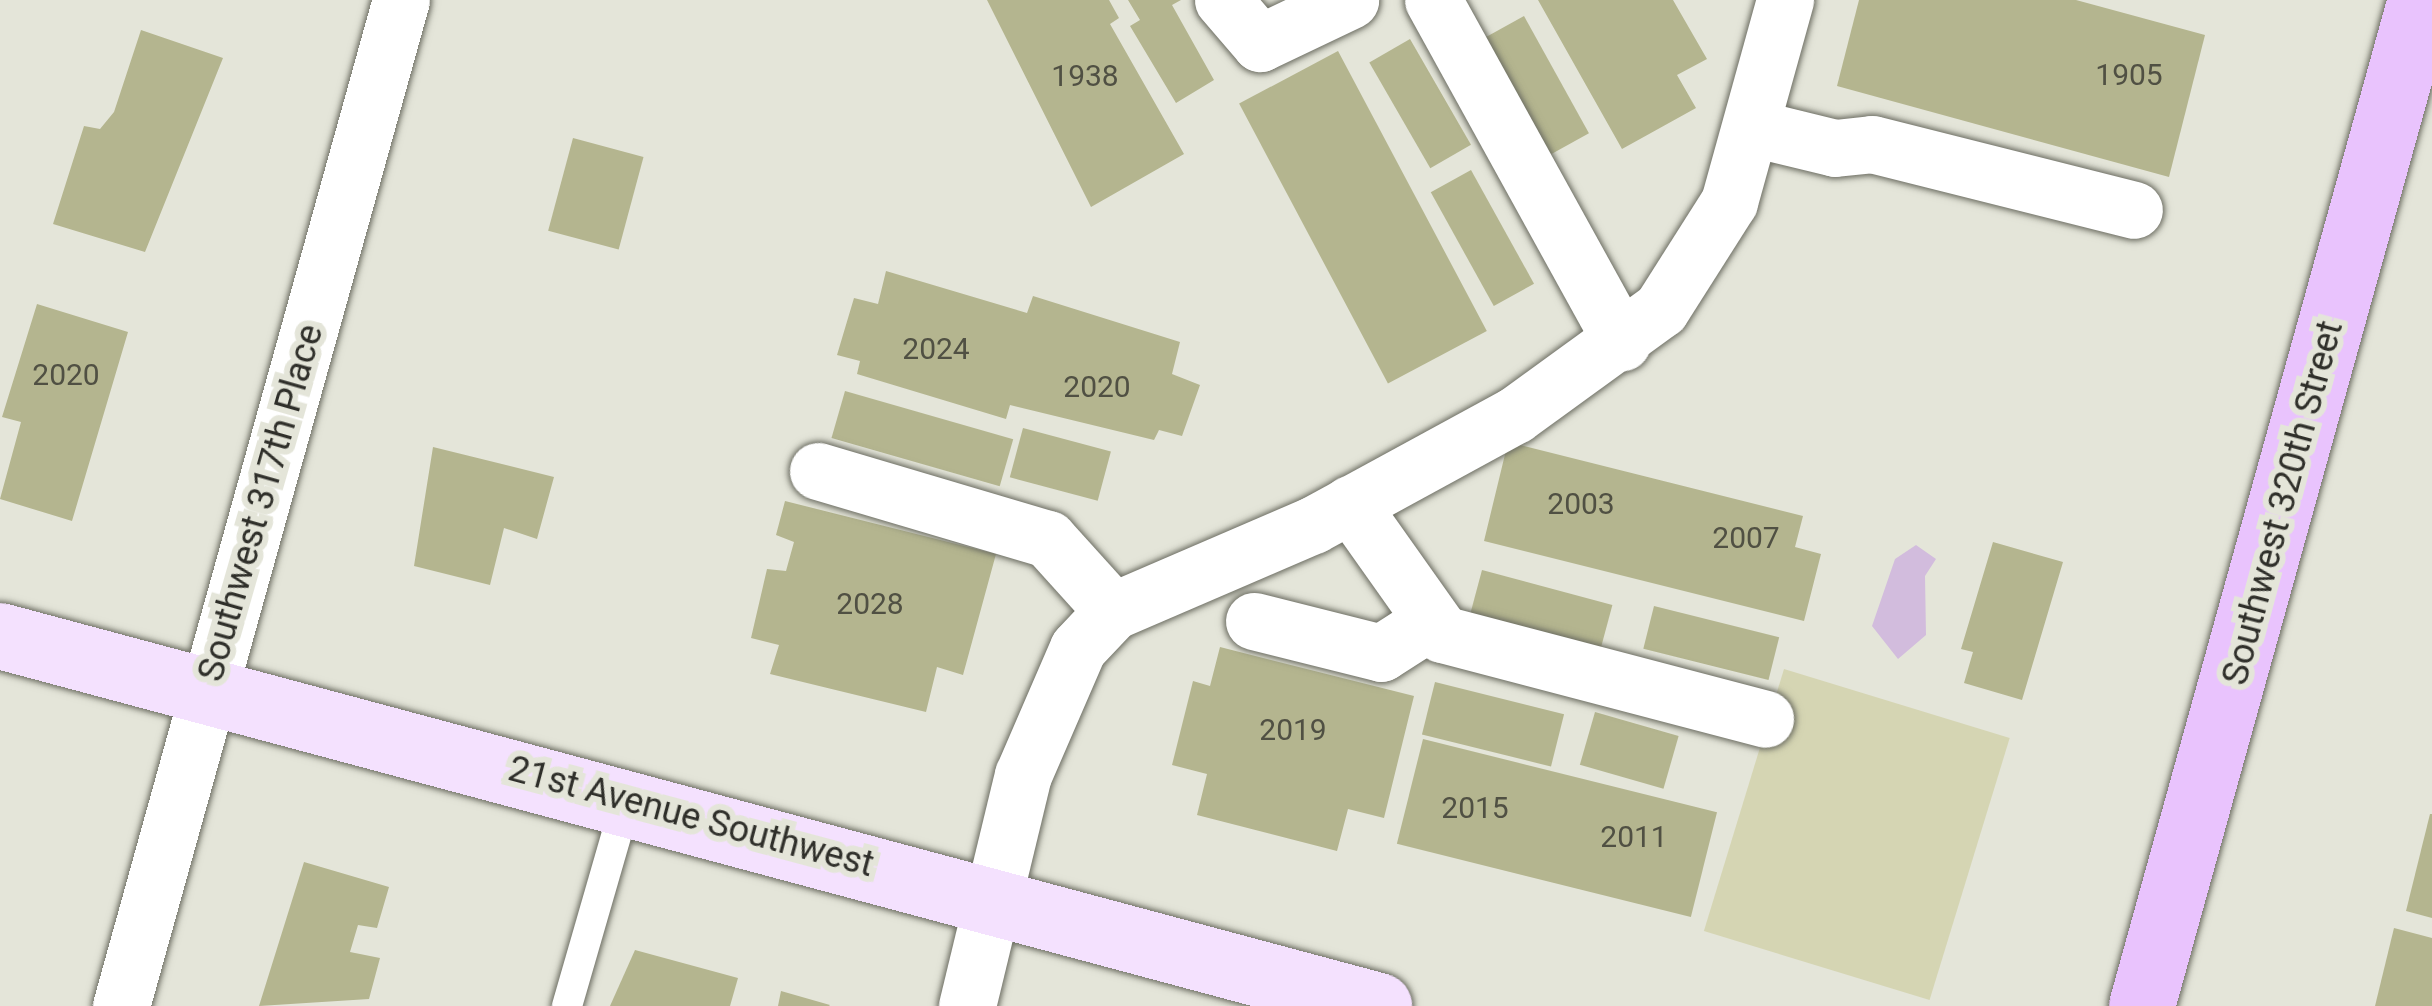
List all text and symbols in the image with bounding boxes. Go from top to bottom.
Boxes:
house number: 1905 [2095,57,2163,93]
house number: 1938 [1051,58,1119,94]
street label: Southwest 320th Street [2214,316,2352,690]
street label: Southwest 317th Place [189,320,333,686]
house number: 2024 [902,331,970,367]
house number: 2020 [32,357,100,393]
house number: 2020 [1063,369,1131,405]
house number: 2003 [1547,486,1615,522]
house number: 2007 [1712,520,1780,556]
house number: 2028 [836,586,904,622]
house number: 2019 [1259,712,1327,748]
street label: 21st Avenue Southwest [504,747,878,887]
house number: 2015 [1441,790,1509,826]
house number: 2011 [1600,819,1668,855]

